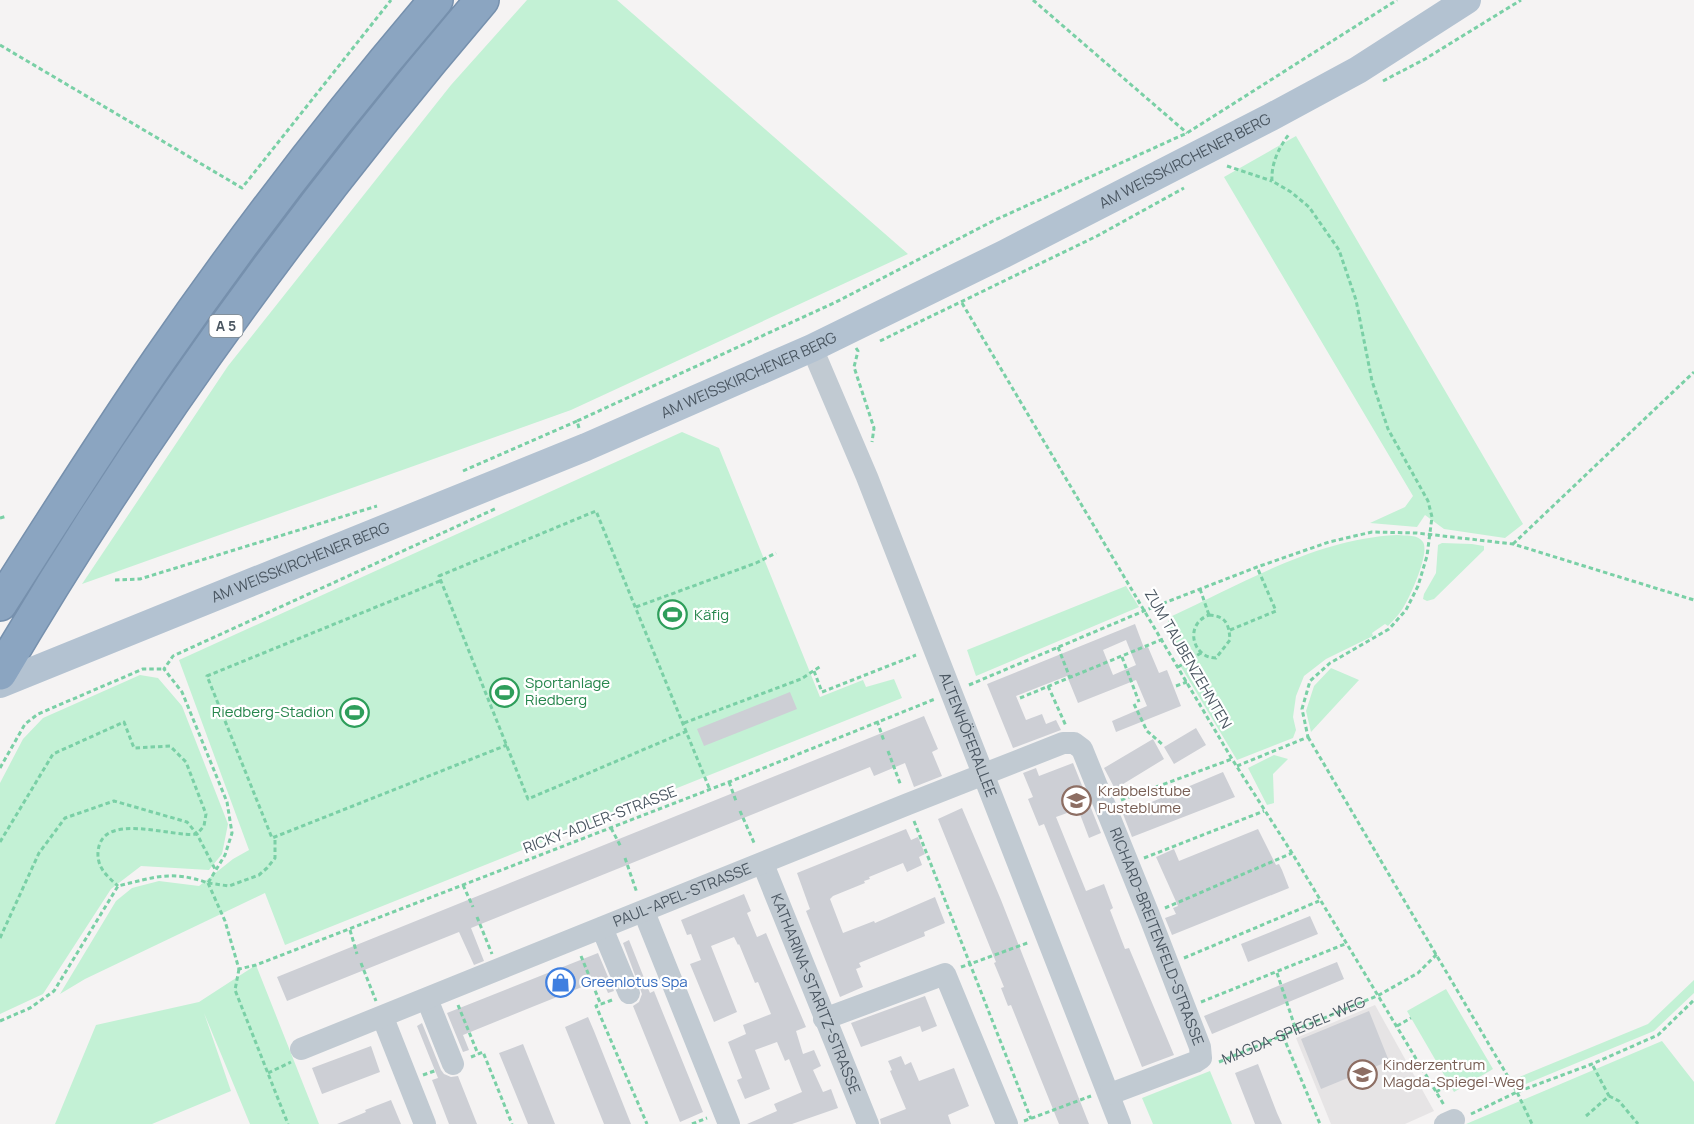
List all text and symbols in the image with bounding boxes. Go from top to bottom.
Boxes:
street label: AM WEISSKIRCHENER BERG [1095,108,1275,214]
road number: A 5 [210,315,242,337]
street label: AM WEISSKIRCHENER BERG [657,326,840,423]
street label: AM WEISSKIRCHENER BERG [208,516,393,607]
street label: ZUM TAUBENZEHNTEN [1140,585,1237,732]
sports icon: Käfig [657,599,689,631]
place label: Käfig [694,604,729,625]
street label: ALTENHÖFERALLEE [934,669,1002,800]
place label: Sportanlage Riedberg [525,672,610,710]
sports icon: Sportanlage Riedberg [488,676,520,708]
sports icon: Riedberg-Stadion [339,696,371,728]
place label: Riedberg-Stadion [212,701,334,722]
place label: Krabbelstube Pusteblume [1098,780,1191,818]
street label: RICKY-ADLER-STRASSE [520,781,680,859]
school or university icon: Krabbelstube Pusteblume [1061,784,1093,816]
street label: RICHARD-BREITENFELD-STRASSE [1105,824,1209,1048]
street label: PAUL-APEL-STRASSE [610,857,754,932]
street label: KATHARINA-STARITZ-STRASSE [766,890,866,1097]
shop icon: Greenlotus Spa [544,966,576,998]
place label: Greenlotus Spa [581,971,688,992]
street label: MAGDA-SPIEGEL-WEG [1219,991,1369,1070]
place label: Kinderzentrum Magda-Spiegel-Weg [1383,1054,1524,1092]
school or university icon: Kinderzentrum Magda-Spiegel-Weg [1346,1058,1378,1090]

